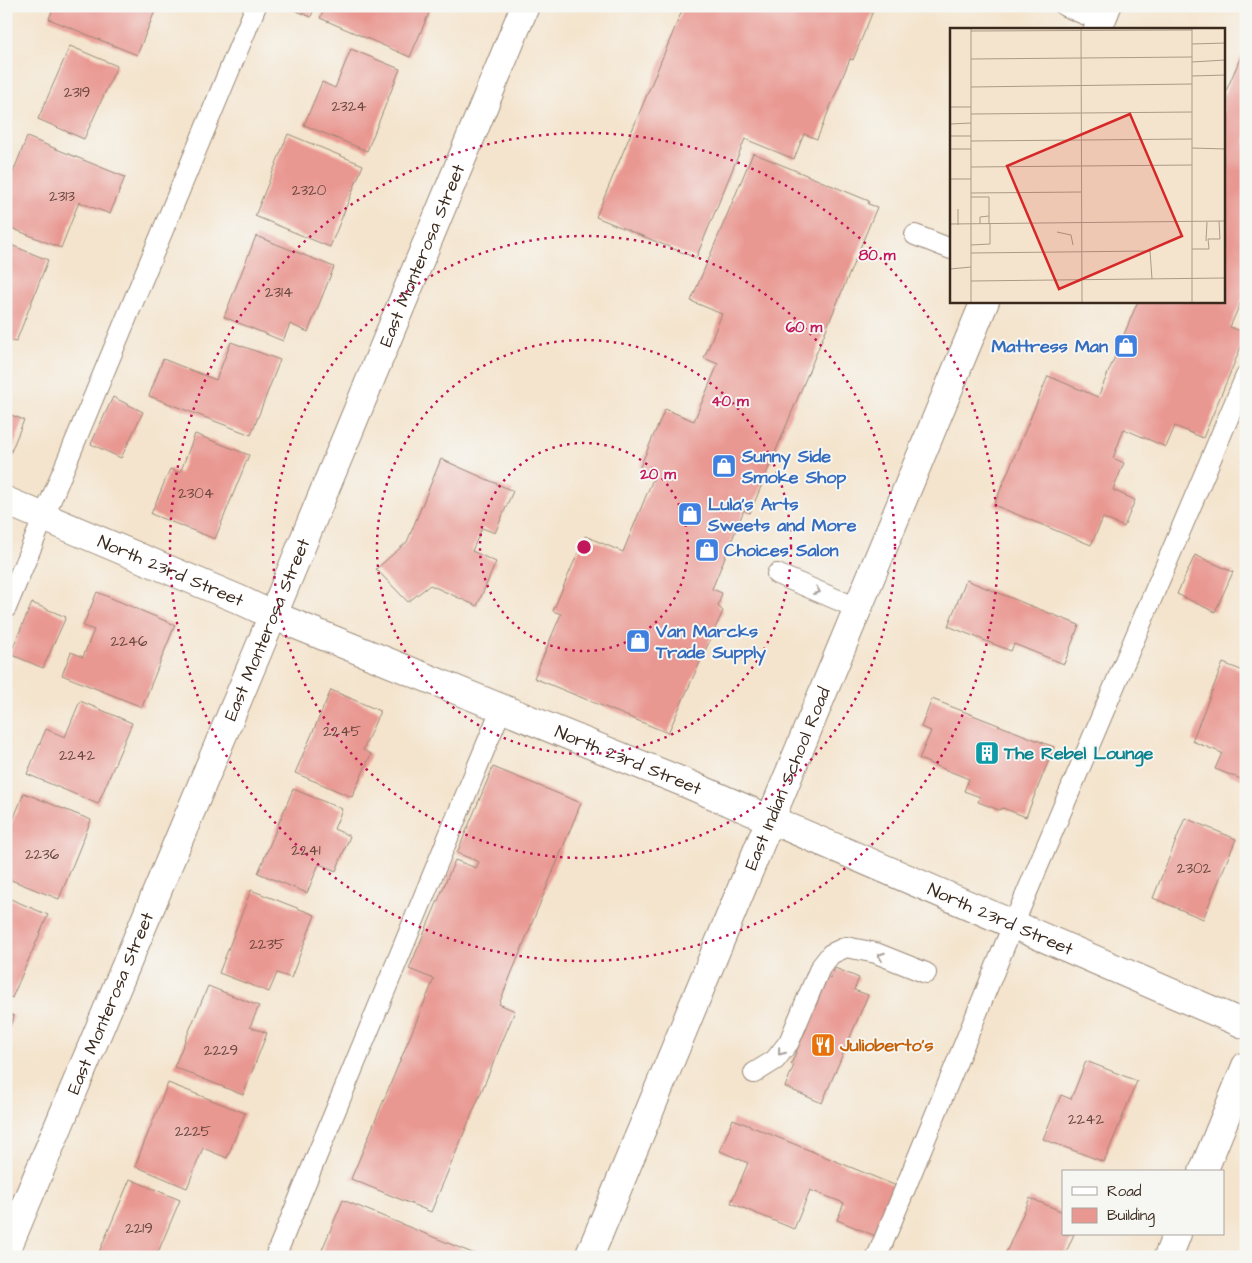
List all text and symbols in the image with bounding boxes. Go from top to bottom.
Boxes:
inset map [950,28,1224,302]
house number: 2319 [64,82,90,103]
house number: 2324 [331,96,367,117]
street label: East Monterosa Street [373,160,471,350]
house number: 2320 [292,180,327,201]
house number: 2313 [49,186,75,207]
text: 80 m [859,245,896,266]
house number: 2314 [265,282,293,303]
text: 60 m [786,317,823,338]
shop icon: Mattress Man [1113,333,1139,359]
place label: Mattress Man [991,334,1108,359]
text: 40 m [711,391,749,412]
place label: Sunny Side Smoke Shop [741,444,846,490]
shop icon: Sunny Side Smoke Shop [711,453,737,479]
text: 20 m [639,464,676,485]
house number: 2304 [178,483,214,504]
place label: Lula’s Arts Sweets and More [707,492,857,538]
shop icon: Lula’s Arts Sweets and More [677,501,703,527]
street label: North 23rd Street [94,529,249,613]
street label: East Monterosa Street [218,534,316,725]
shop icon: Choices Salon [694,537,720,563]
centre of rings [575,538,593,556]
place label: Choices Salon [724,538,839,563]
one-way arrow [812,585,821,596]
place label: Van Marcks Trade Supply [655,619,766,666]
shop icon: Van Marcks Trade Supply [625,628,651,654]
house number: 2246 [111,631,148,652]
street label: East Indian School Road [738,683,836,874]
street label: North 23rd Street [551,719,706,801]
house number: 2245 [323,721,361,742]
building icon: The Rebel Lounge [974,740,1000,766]
place label: The Rebel Lounge [1003,741,1154,767]
house number: 2242 [59,745,95,766]
house number: 2241 [291,840,321,861]
house number: 2236 [25,844,60,865]
house number: 2302 [1177,858,1212,879]
street label: North 23rd Street [924,877,1078,962]
street label: East Monterosa Street [61,907,160,1098]
house number: 2235 [249,934,285,955]
one-way arrow [877,952,886,962]
restaurant icon: Julioberto’s [810,1032,836,1058]
place label: Julioberto’s [839,1033,933,1058]
house number: 2229 [204,1040,238,1061]
one-way arrow [778,1046,787,1055]
house number: 2242 [1068,1109,1104,1130]
house number: 2225 [175,1121,212,1142]
legend [1062,1170,1224,1236]
text: Road [1107,1181,1142,1202]
text: Building [1107,1205,1155,1227]
house number: 2219 [125,1218,153,1239]

